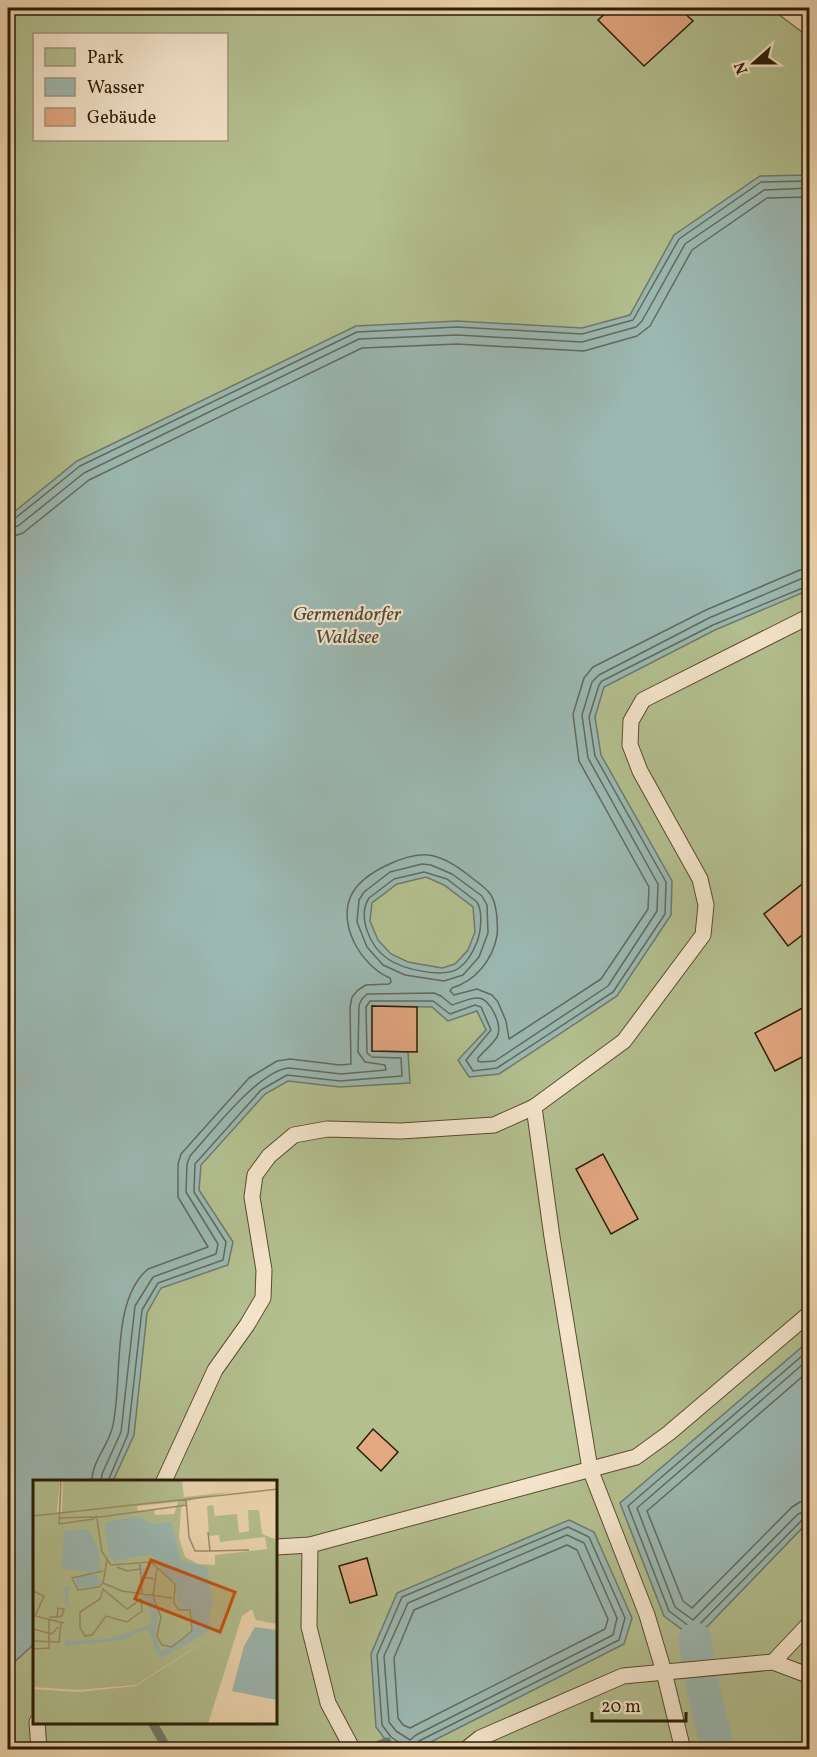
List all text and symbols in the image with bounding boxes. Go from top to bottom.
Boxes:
legend [33,33,228,141]
north arrow [724,33,784,93]
text: Park [87,46,124,71]
text: N [729,58,754,77]
text: Wasser [87,76,145,101]
text: Gebäude [87,106,156,131]
water label: Germendorfer Waldsee [293,601,402,652]
inset map [33,1480,278,1724]
scale bar [592,1685,686,1723]
text: 20 m [601,1695,641,1720]

